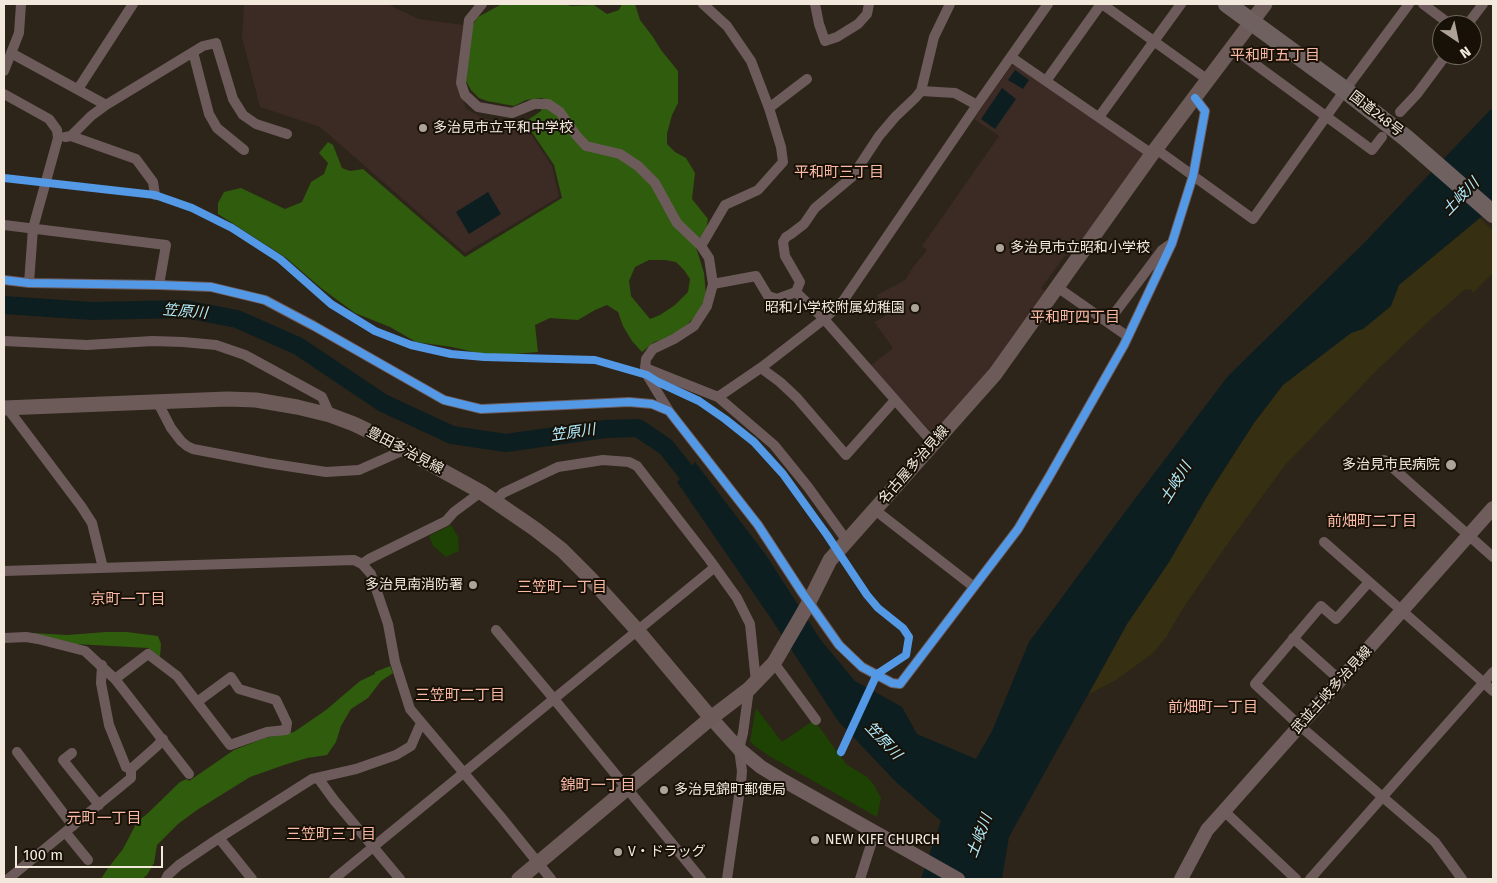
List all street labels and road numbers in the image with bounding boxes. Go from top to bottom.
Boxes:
street label: 国道248号 [1346,88,1406,140]
street label: 名古屋多治見線 [876,423,952,507]
street label: 豊田多治見線 [364,424,446,478]
street label: 武並土岐多治見線 [1288,643,1376,737]

